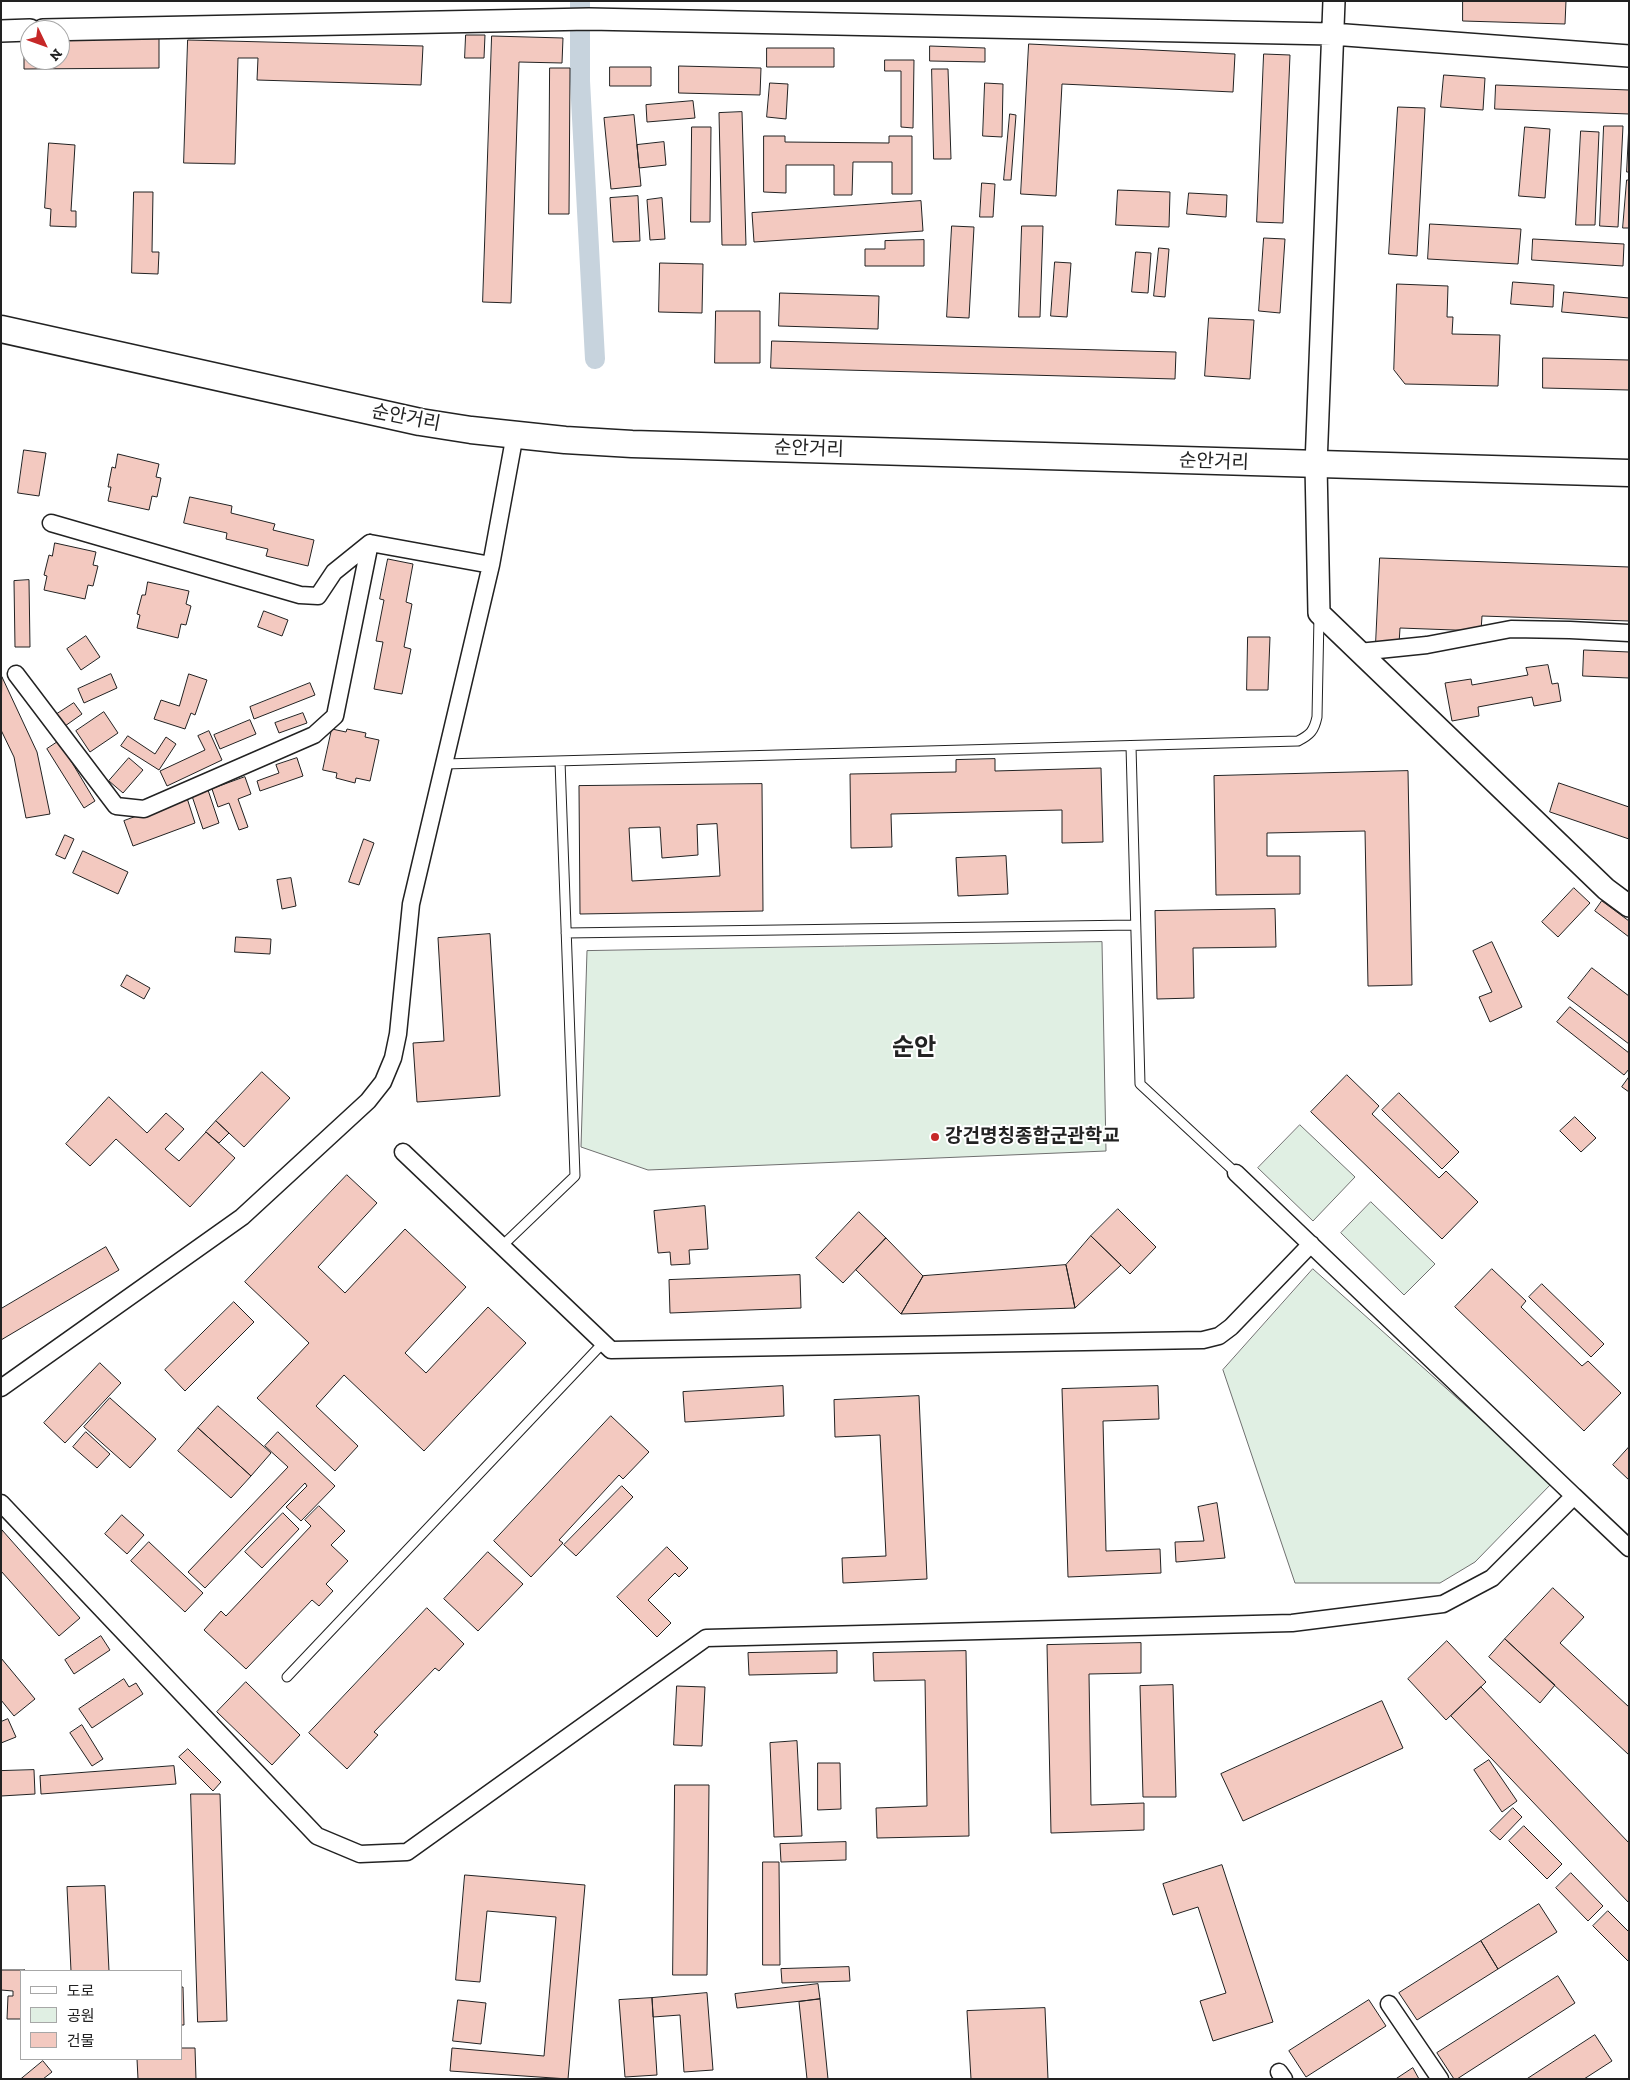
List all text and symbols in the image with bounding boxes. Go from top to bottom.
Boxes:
north arrow [20,20,70,70]
text: N [46,45,66,64]
street label: 순안거리 [370,400,442,436]
street label: 순안거리 [774,436,844,462]
street label: 순안거리 [1179,449,1249,475]
district label: 순안 [892,1034,936,1062]
place label: 강건명칭종합군관학교 [945,1126,1120,1148]
marker: 강건명칭종합군관학교 [929,1131,941,1143]
legend [20,1970,182,2060]
text: 도로 [67,1982,95,2000]
text: 공원 [67,2007,95,2025]
text: 건물 [67,2032,95,2050]

